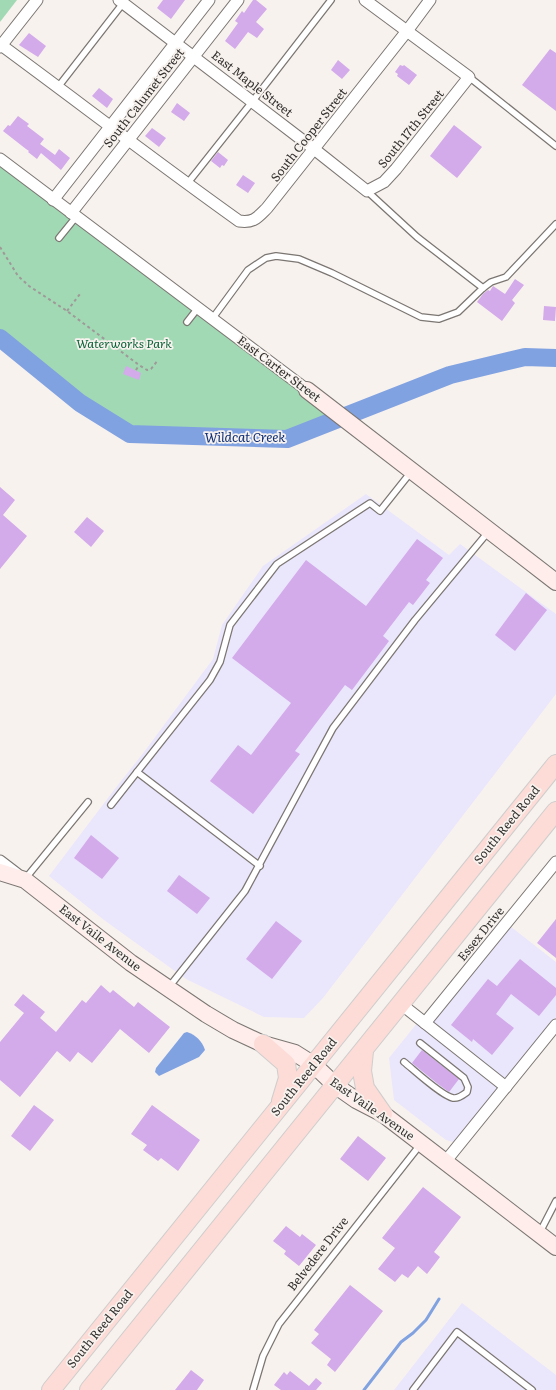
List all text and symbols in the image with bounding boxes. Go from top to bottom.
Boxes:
street label: South Calumet Street [99,44,188,151]
street label: East Maple Street [208,46,297,121]
street label: South Cooper Street [266,83,351,185]
street label: South 17th Street [373,85,448,172]
street label: East Carter Street [234,331,325,406]
park label: Waterworks Park [76,334,172,352]
water label: Wildcat Creek [205,427,286,446]
street label: South Reed Road [469,781,544,867]
street label: East Vaile Avenue [56,899,145,975]
street label: Essex Drive [453,902,508,964]
street label: South Reed Road [266,1033,341,1119]
street label: East Vaile Avenue [327,1072,419,1144]
street label: Belvedere Drive [283,1213,352,1294]
street label: South Reed Road [62,1285,137,1371]

